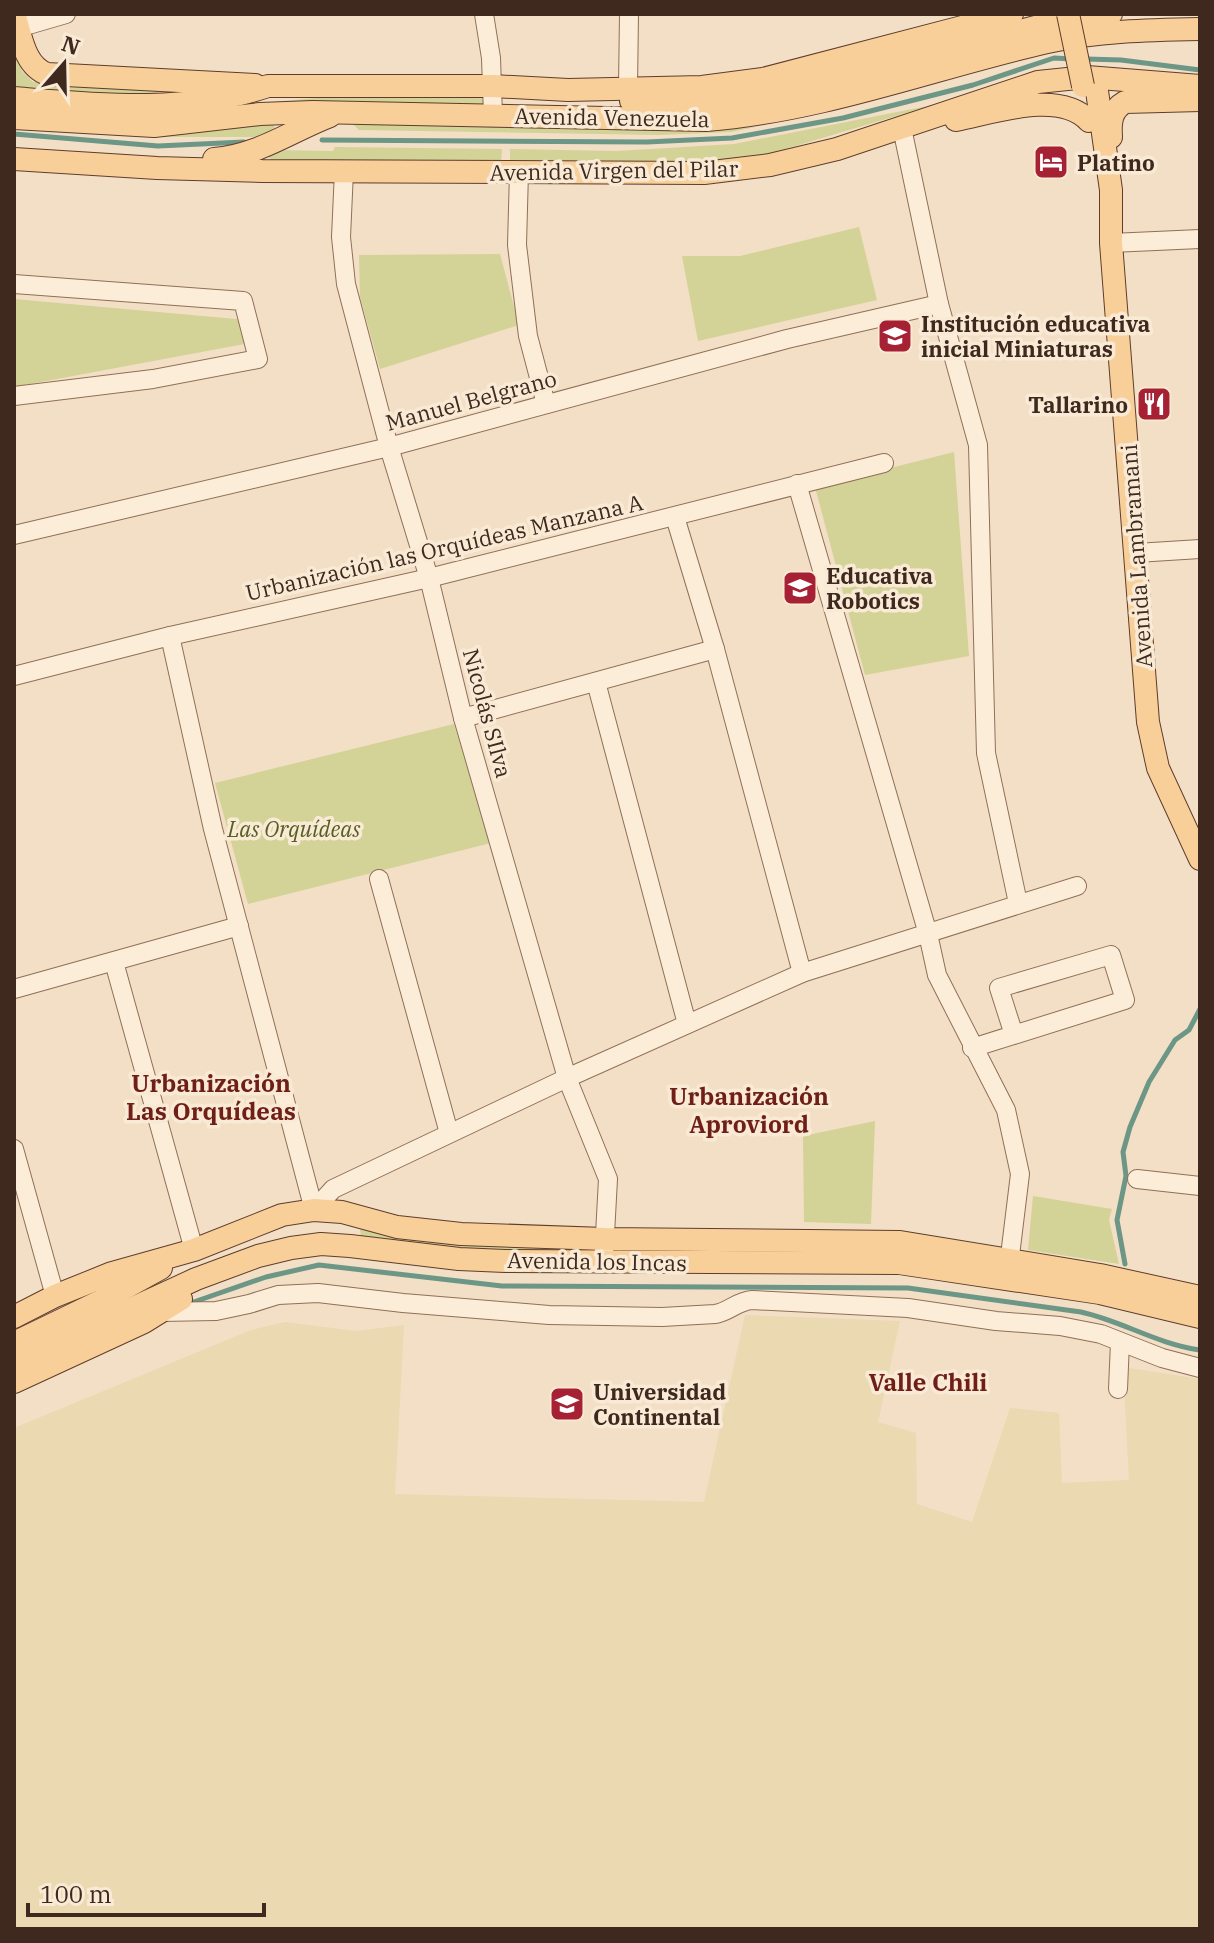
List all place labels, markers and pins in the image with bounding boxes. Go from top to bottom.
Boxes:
hotel icon: Platino [1032,143,1070,181]
place label: Platino [1077,148,1155,177]
place label: Institución educativa inicial Miniaturas [921,309,1150,363]
school or university icon: Institución educativa inicial Miniaturas [876,317,914,355]
restaurant icon: Tallarino [1135,385,1173,423]
place label: Tallarino [1028,390,1128,419]
place label: Educativa Robotics [826,561,933,615]
school or university icon: Educativa Robotics [781,569,819,607]
place label: Universidad Continental [593,1377,726,1431]
school or university icon: Universidad Continental [548,1385,586,1423]

